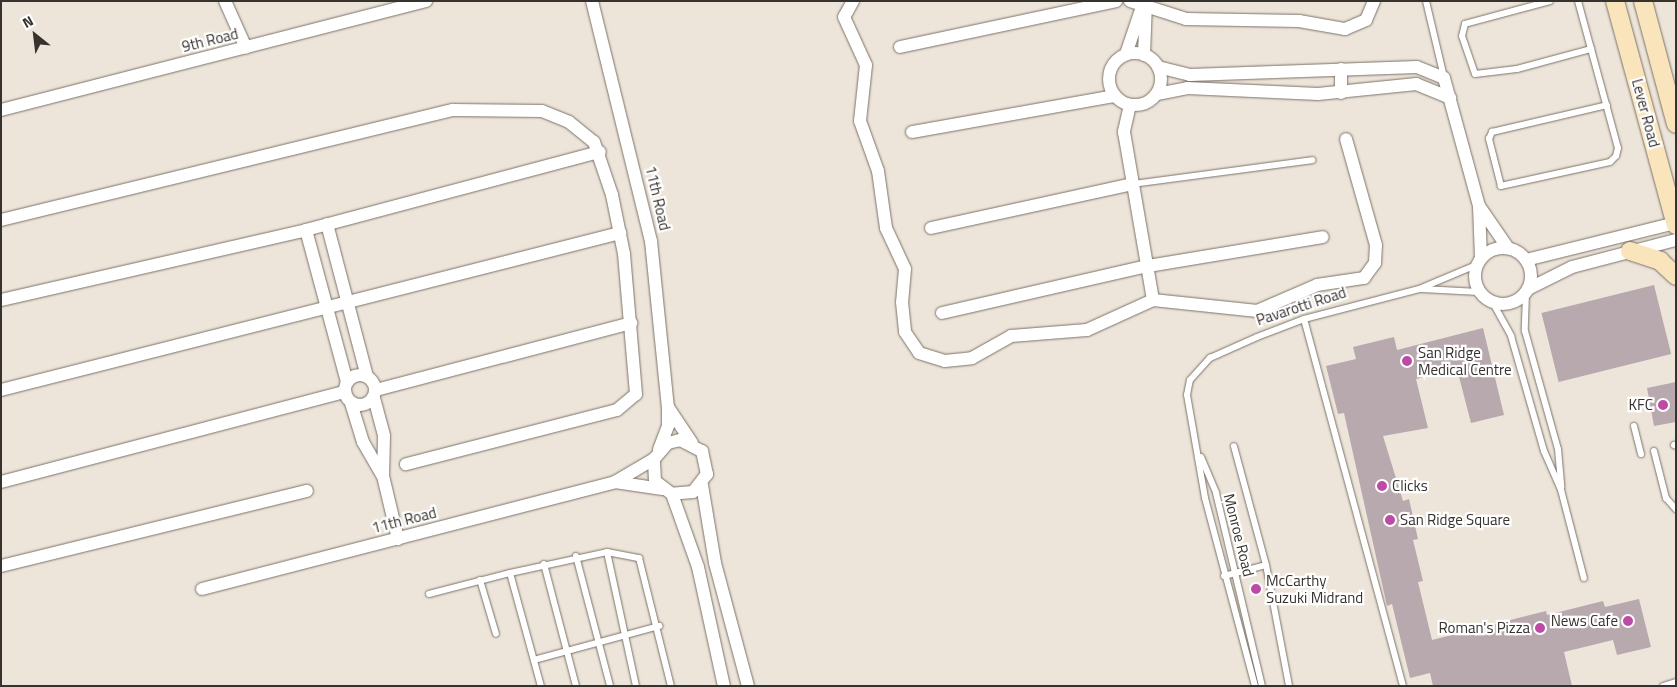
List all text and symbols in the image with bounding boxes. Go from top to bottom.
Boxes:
north arrow [10,10,60,60]
text: N [18,10,37,33]
street label: 9th Road [180,24,240,56]
street label: Lever Road [1628,77,1664,149]
street label: 11th Road [642,164,674,232]
street label: Pavarotti Road [1254,283,1348,329]
place label: San Ridge Medical Centre [1418,343,1512,378]
marker: San Ridge Medical Centre [1400,354,1414,368]
place label: KFC [1629,396,1653,414]
marker: KFC [1657,399,1669,411]
place label: Clicks [1392,477,1428,495]
marker: Clicks [1376,480,1388,492]
street label: Monroe Road [1220,492,1258,578]
street label: 11th Road [370,503,438,537]
place label: San Ridge Square [1400,511,1510,529]
marker: San Ridge Square [1384,514,1396,526]
place label: McCarthy Suzuki Midrand [1266,571,1363,606]
marker: McCarthy Suzuki Midrand [1250,583,1262,595]
place label: News Cafe [1551,612,1618,630]
marker: News Cafe [1622,615,1634,627]
place label: Roman's Pizza [1438,619,1530,637]
marker: Roman's Pizza [1534,622,1546,634]

